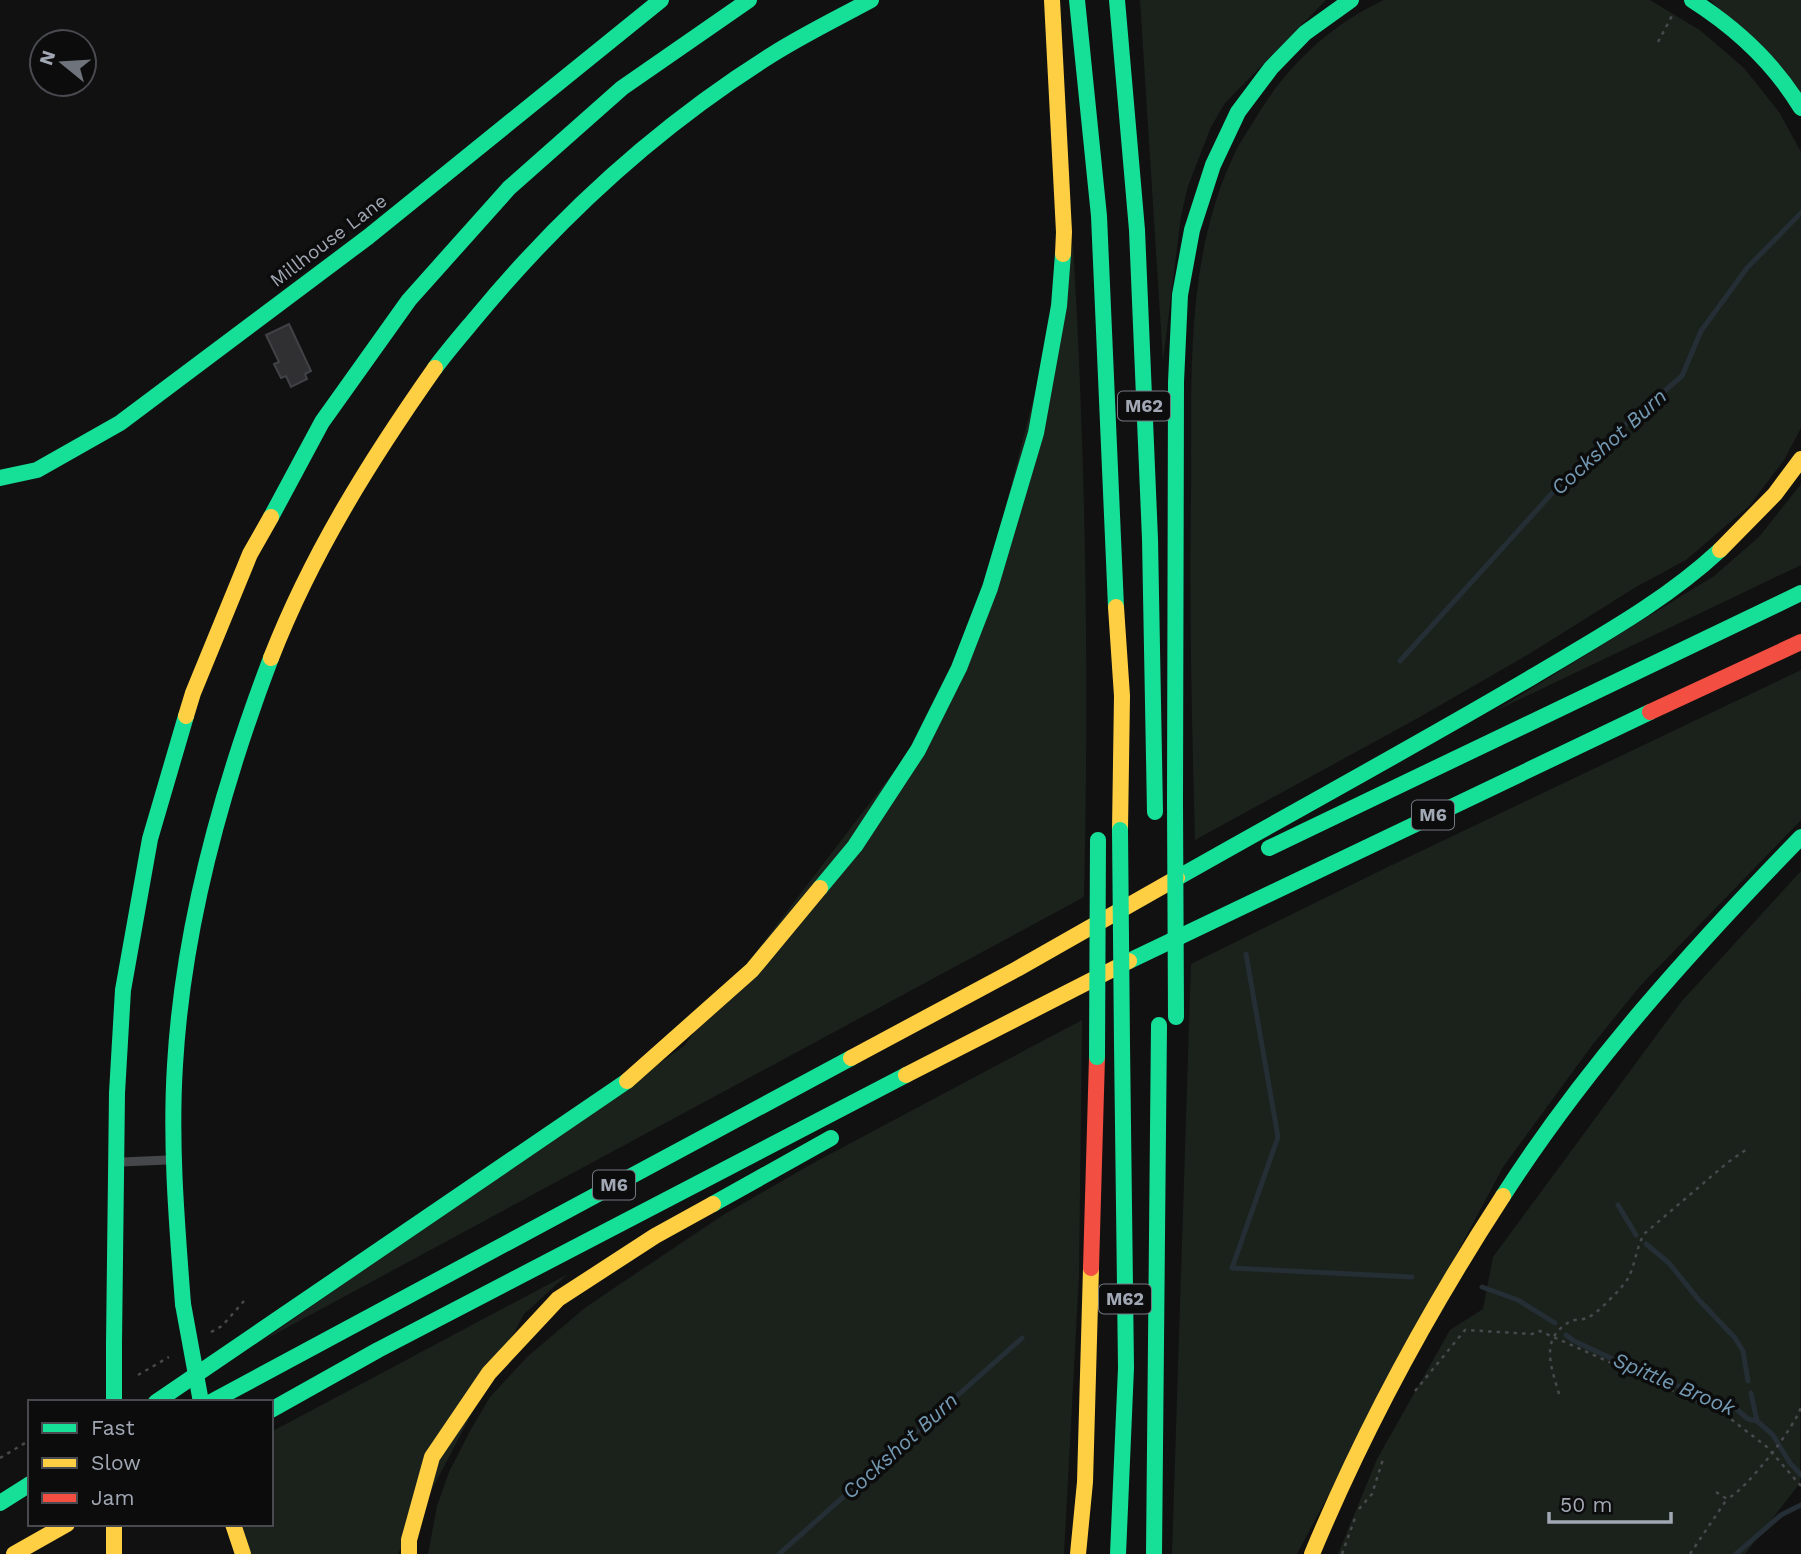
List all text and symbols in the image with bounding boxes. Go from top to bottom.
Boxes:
north arrow [28,28,98,98]
text: N [34,48,60,68]
street label: Millhouse Lane [265,189,391,292]
water label: Cockshot Burn [1546,383,1672,500]
road number: M62 [1118,392,1170,420]
road number: M6 [1412,800,1454,830]
road number: M6 [593,1170,635,1200]
road number: M62 [1099,1284,1151,1314]
water label: Spittle Brook [1609,1347,1739,1421]
water label: Cockshot Burn [837,1387,963,1504]
legend [28,1400,273,1526]
text: Fast [91,1415,135,1440]
text: Slow [91,1450,141,1475]
scale bar [1549,1480,1672,1524]
text: Jam [91,1485,134,1510]
text: 50 m [1560,1492,1612,1517]

